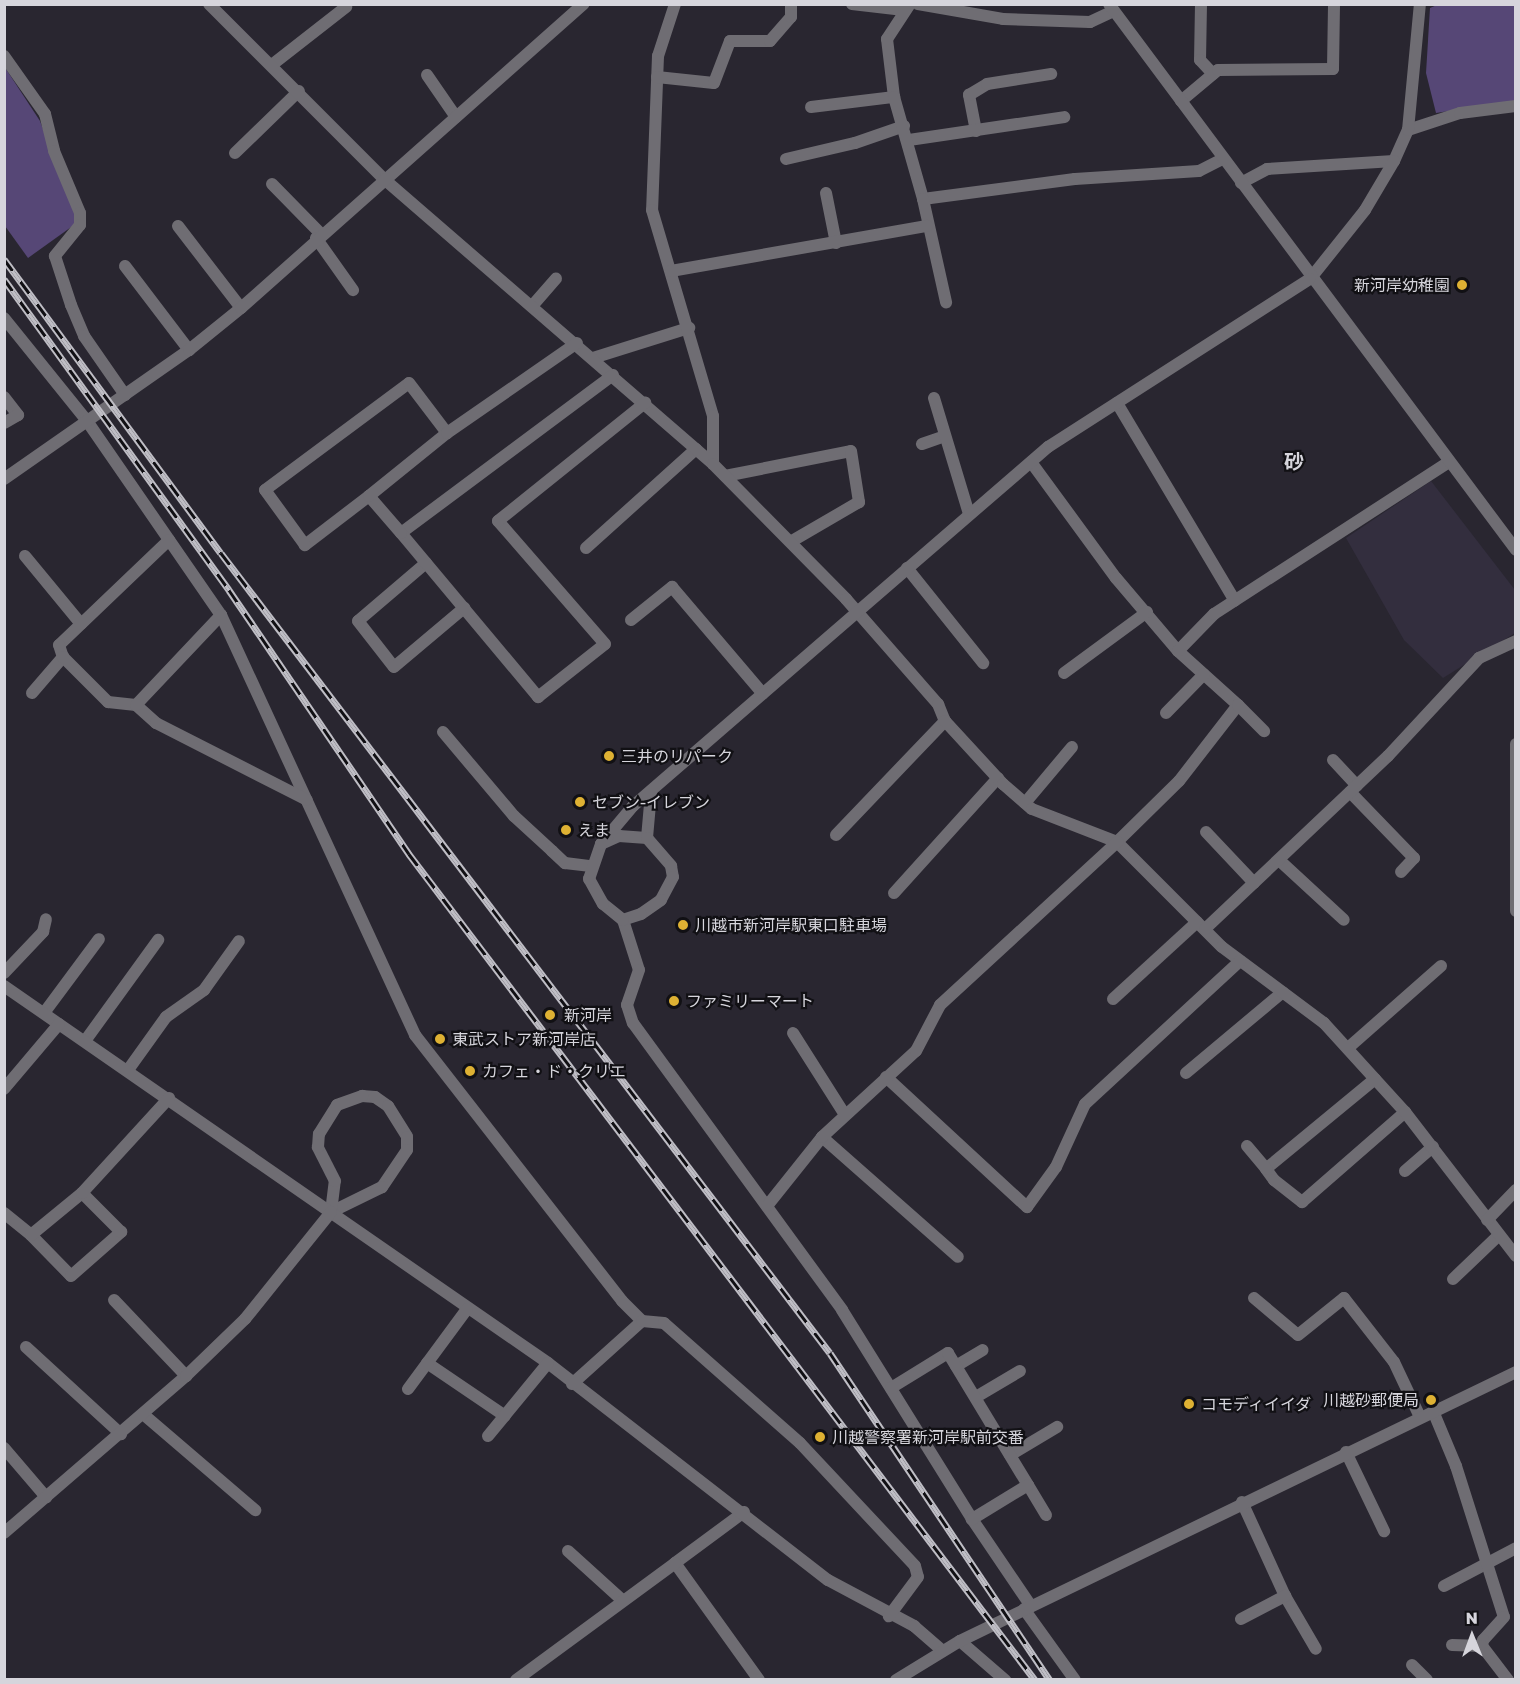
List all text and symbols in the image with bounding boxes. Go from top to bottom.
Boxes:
place label: 新河岸幼稚園 [1354,275,1450,295]
marker: 新河岸幼稚園 [1455,278,1469,292]
district label: 砂 [1284,449,1304,473]
place label: 三井のリパーク [621,746,733,766]
marker: 三井のリパーク [602,749,616,763]
place label: セブン-イレブン [592,792,710,812]
marker: セブン-イレブン [573,795,587,809]
place label: えま [578,820,610,840]
marker: えま [559,823,573,837]
place label: 川越市新河岸駅東口駐車場 [695,915,887,935]
marker: 川越市新河岸駅東口駐車場 [676,918,690,932]
place label: ファミリーマート [686,991,814,1011]
marker: ファミリーマート [667,994,681,1008]
place label: 新河岸 [564,1005,612,1025]
marker: 新河岸 [541,1006,559,1024]
place label: 東武ストア新河岸店 [452,1029,596,1049]
marker: 東武ストア新河岸店 [433,1032,447,1046]
place label: カフェ・ド・クリエ [482,1061,626,1081]
marker: カフェ・ド・クリエ [463,1064,477,1078]
place label: 川越砂郵便局 [1323,1390,1419,1410]
marker: 川越砂郵便局 [1424,1393,1438,1407]
place label: コモディイイダ [1201,1394,1313,1414]
marker: コモディイイダ [1182,1397,1196,1411]
place label: 川越警察署新河岸駅前交番 [832,1427,1024,1447]
marker: 川越警察署新河岸駅前交番 [813,1430,827,1444]
north arrow [1442,1606,1502,1666]
text: N [1465,1608,1478,1628]

